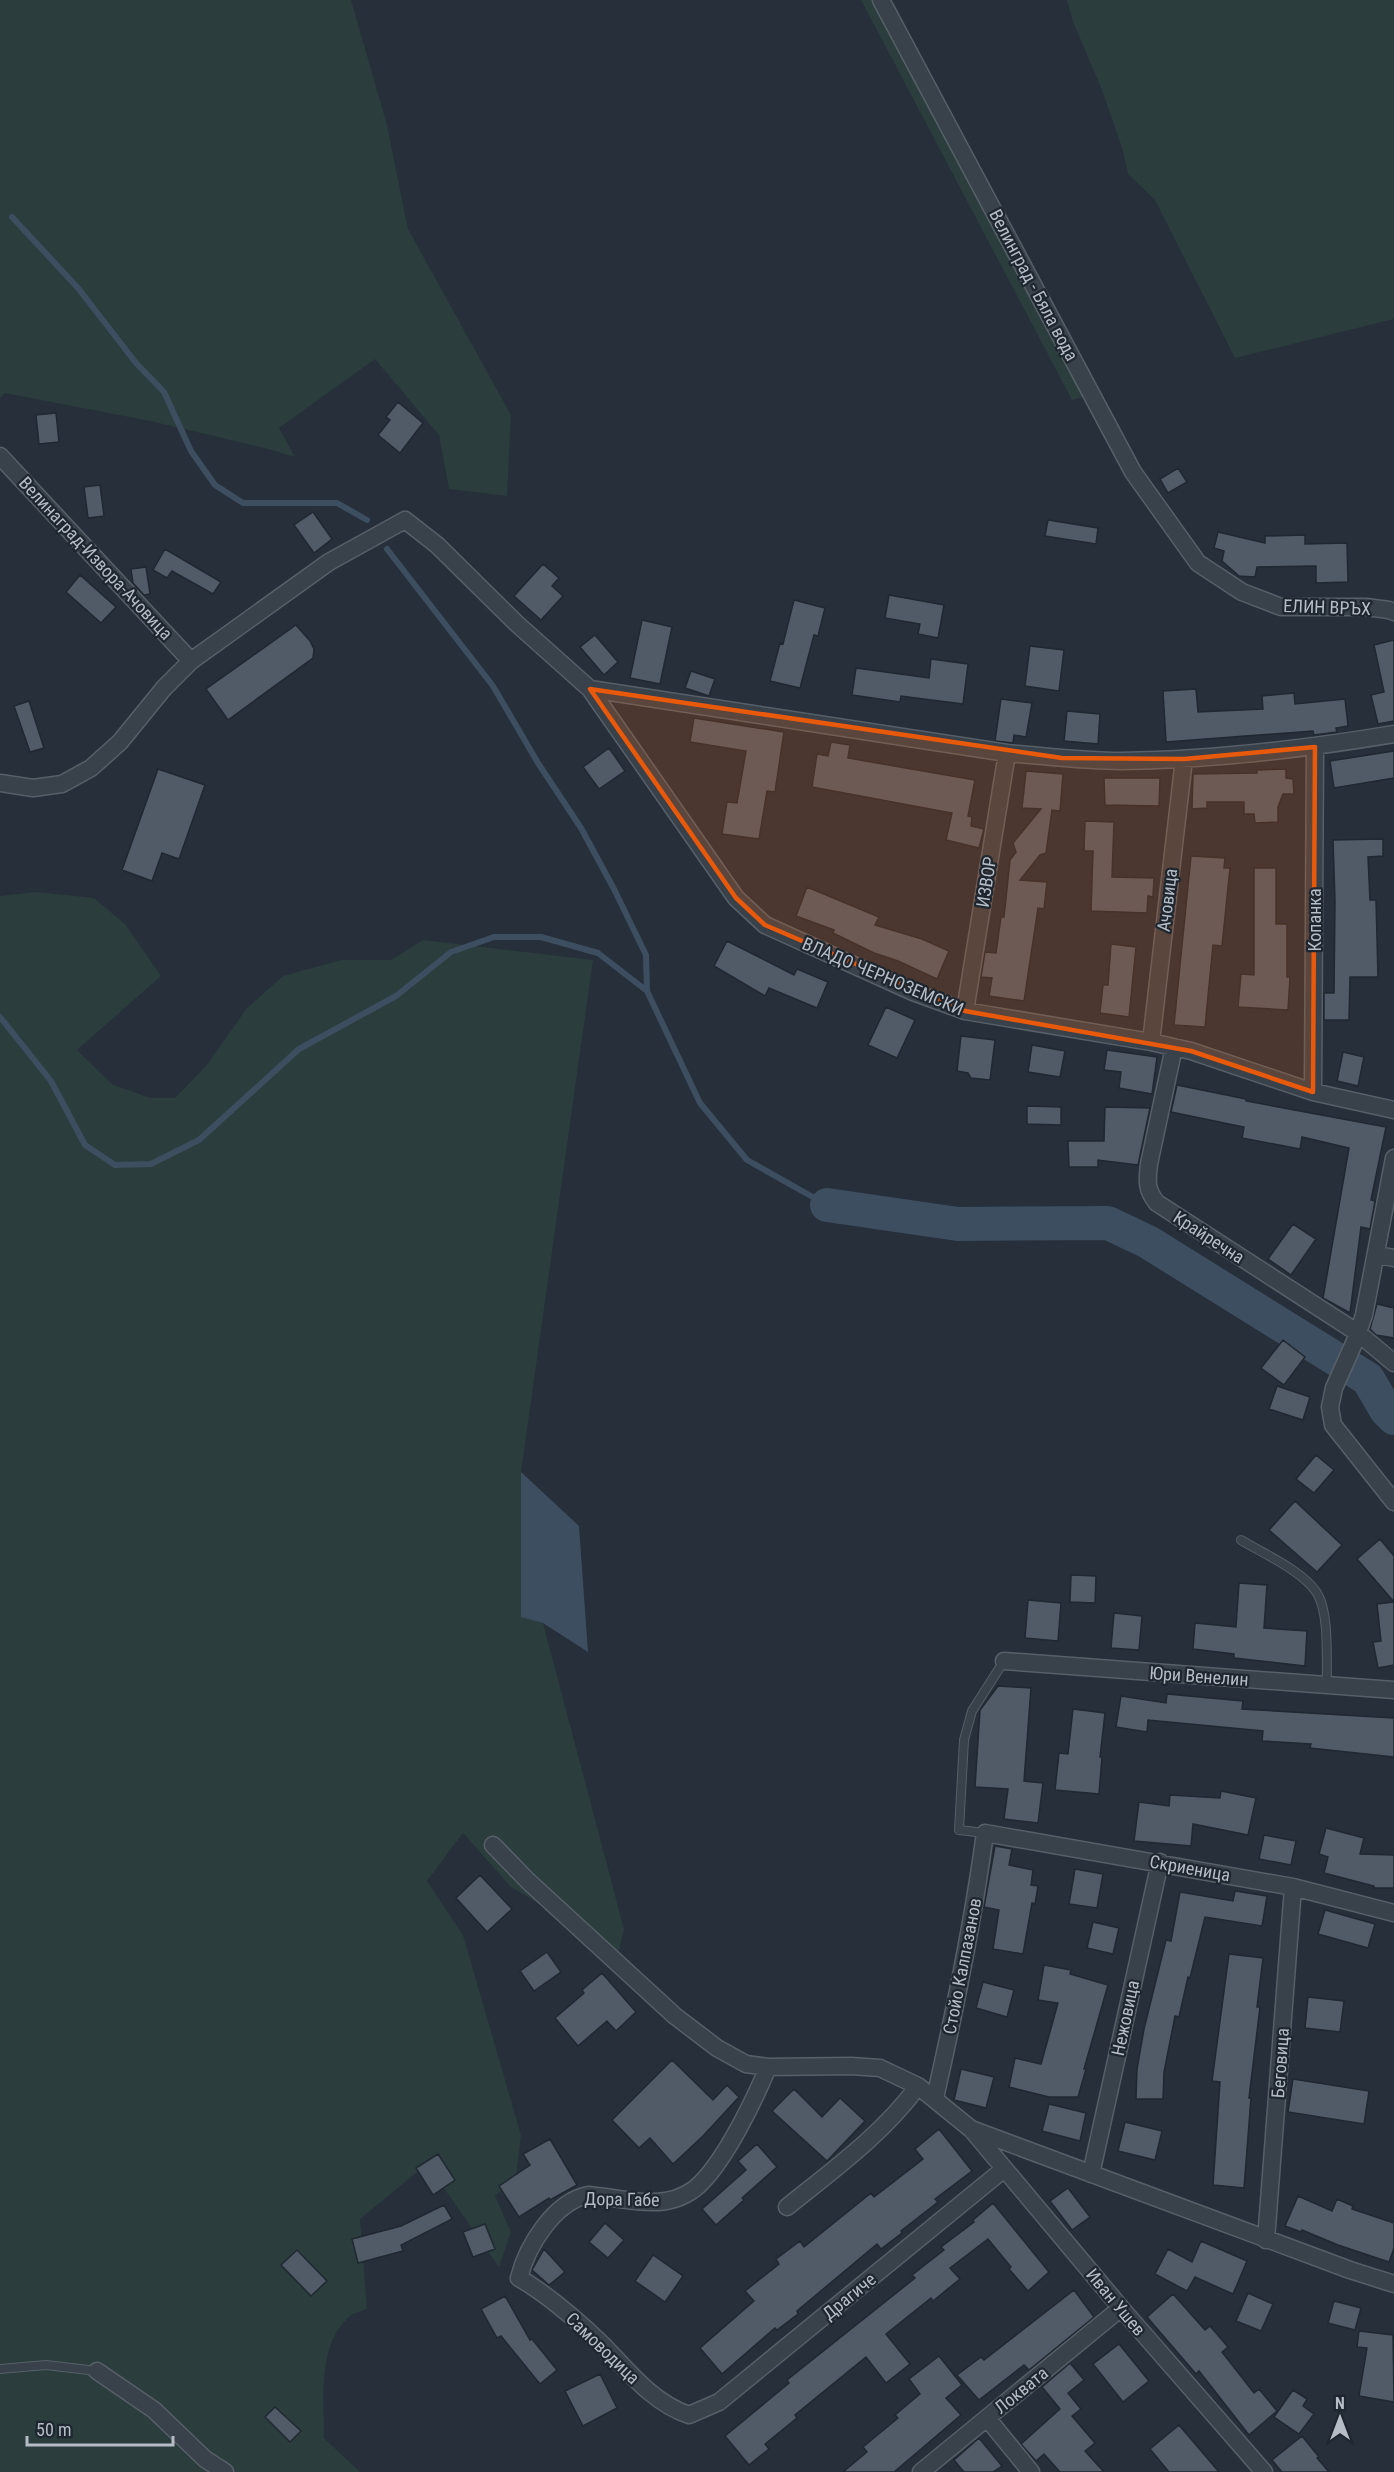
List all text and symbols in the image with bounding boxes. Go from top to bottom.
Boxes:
street label: Велинград - Бяла вода [985,206,1083,364]
street label: Велинаград-Извора-Ачовица [15,472,177,644]
street label: ЕЛИН ВРЪХ [1283,595,1371,619]
street label: ИЗВОР [972,855,1000,909]
street label: Ачовица [1153,867,1181,933]
street label: Копанка [1304,888,1325,952]
street label: ВЛАДО ЧЕРНОЗЕМСКИ [799,932,967,1020]
street label: Крайречна [1170,1206,1248,1268]
street label: Юри Венелин [1149,1662,1249,1690]
street label: Скриеница [1148,1851,1232,1885]
street label: Стойо Калпазанов [938,1896,986,2036]
street label: Нежовица [1107,1978,1143,2058]
street label: Беговица [1267,2027,1293,2099]
street label: Дора Габе [584,2188,660,2210]
street label: Иван Ушев [1082,2264,1150,2340]
street label: Драгиче [818,2268,880,2324]
street label: Самоводица [562,2308,644,2388]
street label: Локвата [990,2362,1052,2418]
north arrow [1310,2388,1370,2448]
text: N [1335,2394,1345,2413]
scale bar [27,2409,172,2447]
text: 50 m [36,2419,71,2440]

